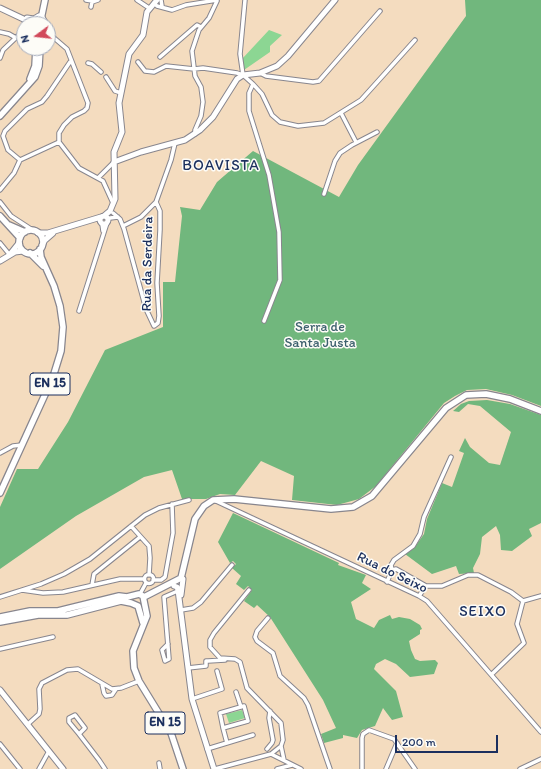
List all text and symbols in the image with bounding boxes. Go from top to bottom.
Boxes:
north arrow [16,16,56,56]
text: N [18,34,32,44]
district label: BOAVISTA [182,157,260,175]
street label: Rua da Serdeira [139,216,157,312]
park label: Serra de Santa Justa [284,319,356,352]
road number: EN 15 [30,373,70,395]
street label: Rua do Seixo [354,549,430,597]
district label: SEIXO [460,603,506,621]
road number: EN 15 [145,712,185,734]
scale bar [397,727,500,753]
text: 200 m [402,735,436,749]

